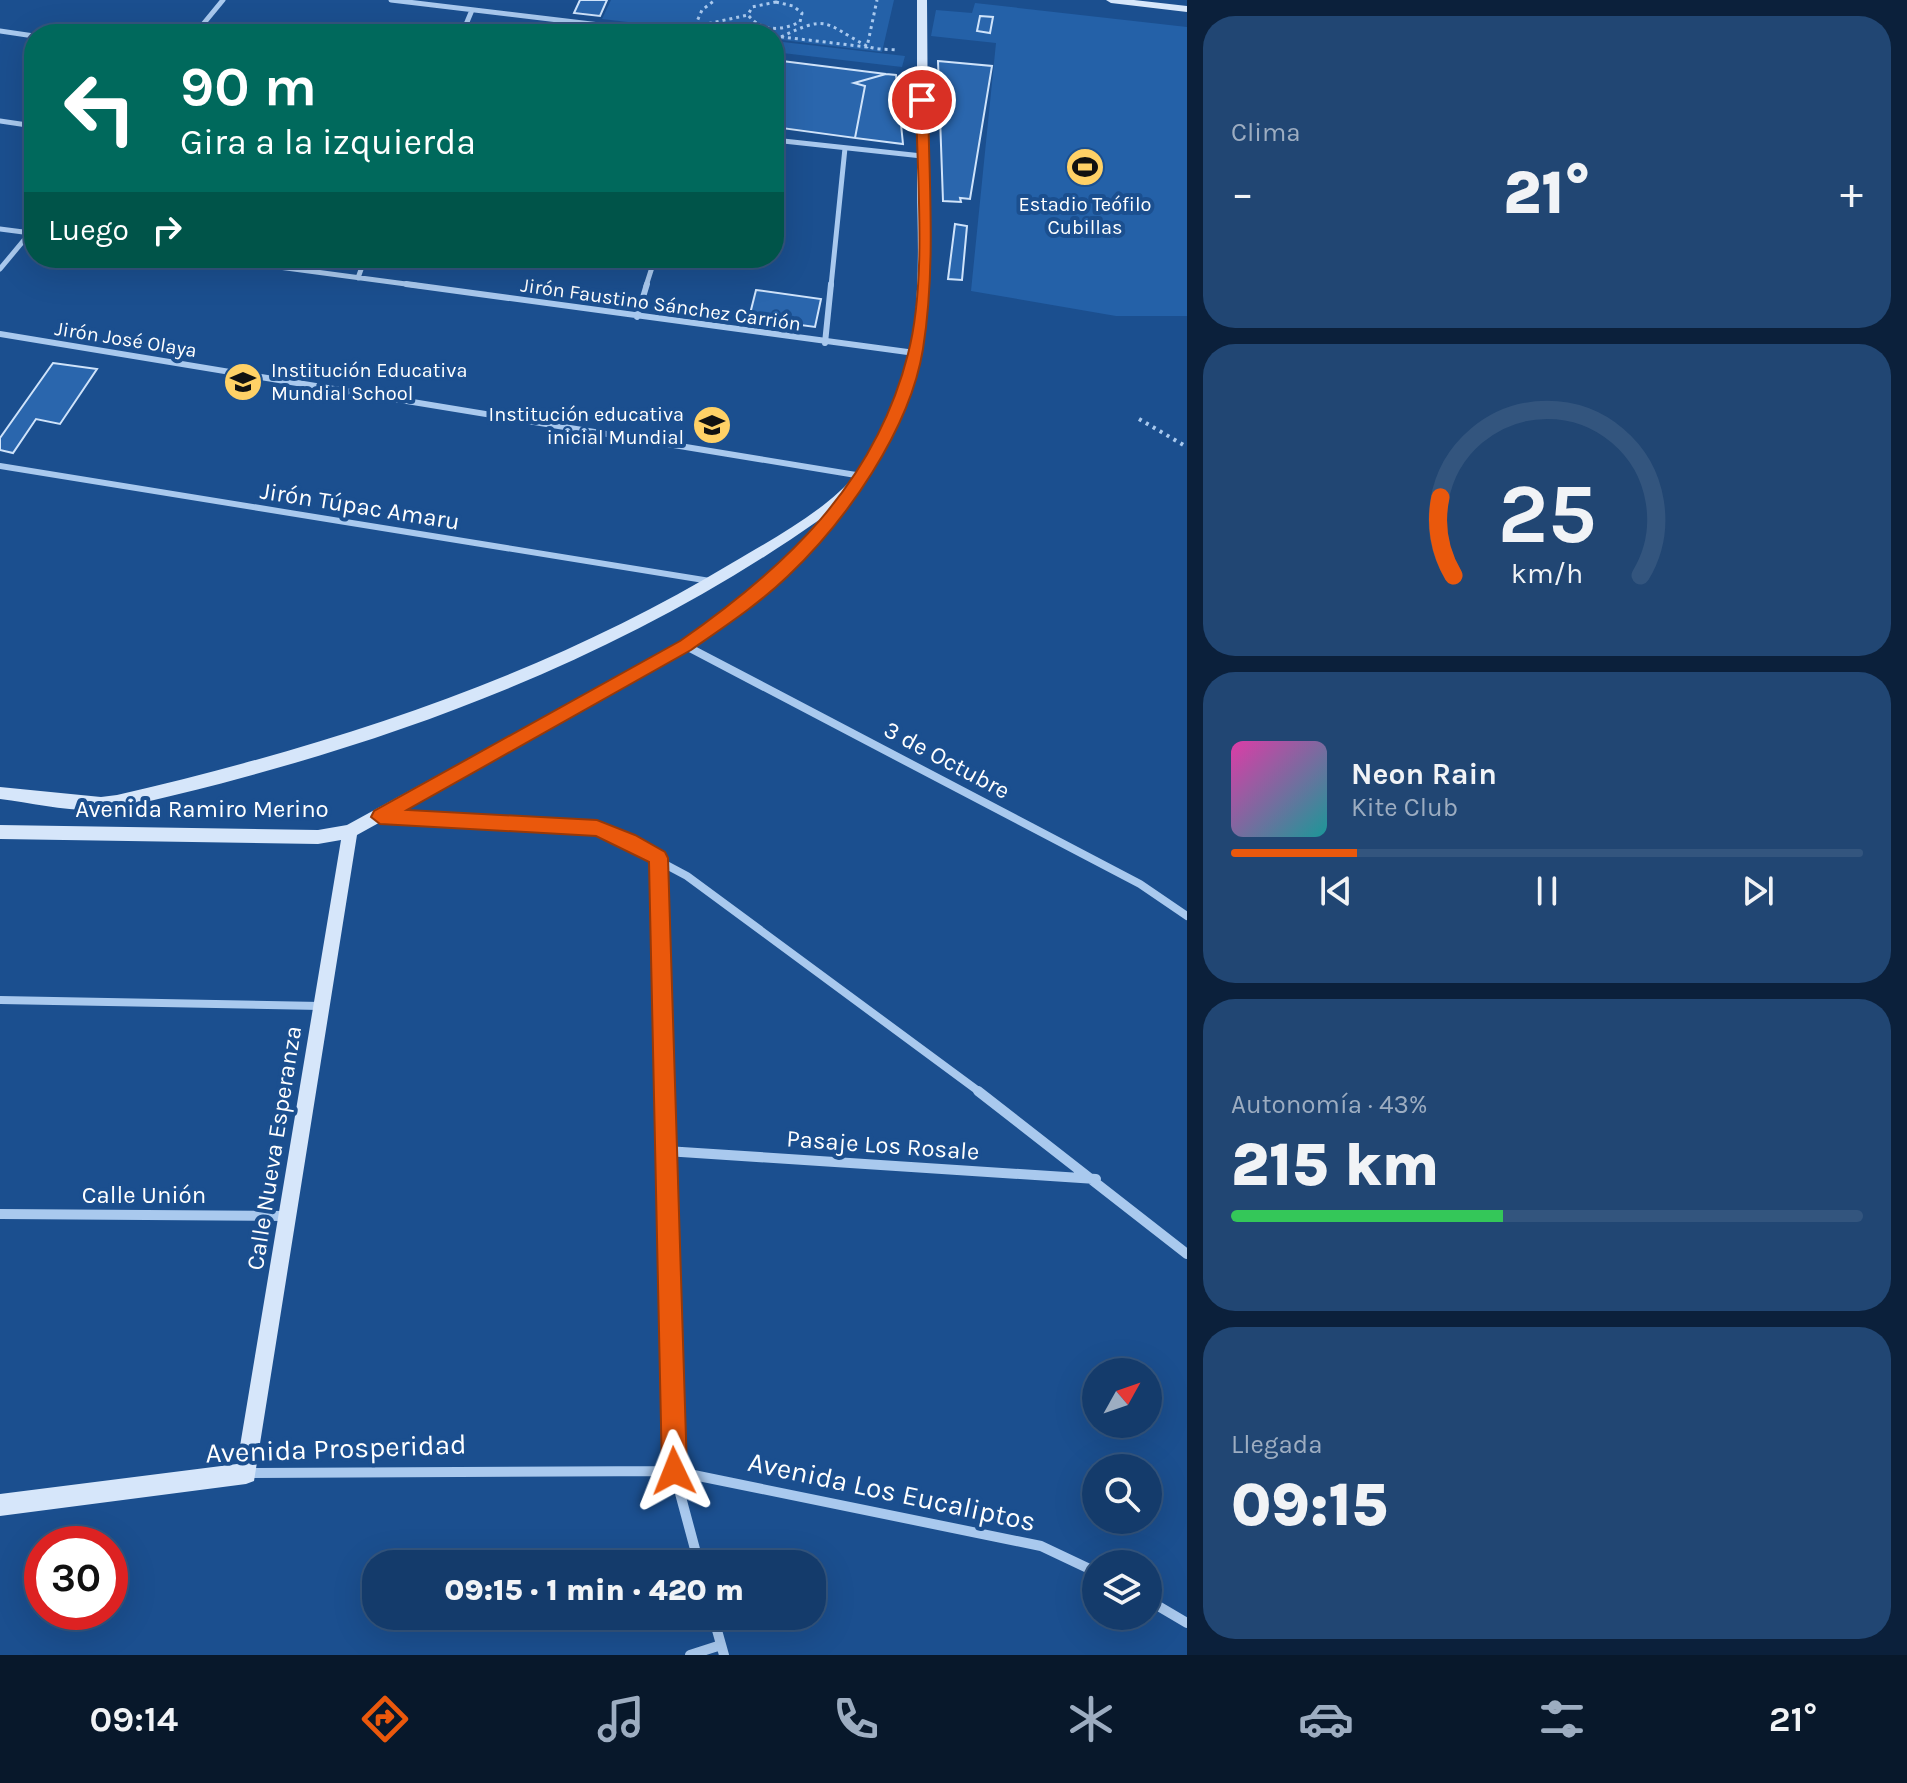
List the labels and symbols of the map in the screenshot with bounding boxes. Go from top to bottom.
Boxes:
pin [888,66,956,134]
sports icon: Estadio Teófilo Cubillas [1064,146,1106,188]
place label: Estadio Teófilo Cubillas [1019,193,1151,239]
street label: Jirón Faustino Sánchez Carrión [519,273,802,336]
street label: Jirón José Olaya [53,317,199,362]
place label: Institución Educativa Mundial School [271,359,467,405]
school or university icon: Institución Educativa Mundial School [222,361,264,403]
place label: Institución educativa inicial Mundial [489,403,684,449]
school or university icon: Institución educativa inicial Mundial [691,404,733,446]
street label: Jirón Túpac Amaru [258,476,462,536]
street label: 3 de Octubre [879,715,1015,805]
street label: Avenida Ramiro Merino [75,795,329,823]
street label: Calle Nueva Esperanza [241,1024,307,1272]
street label: Pasaje Los Rosale [786,1124,980,1166]
street label: Calle Unión [82,1181,206,1209]
north arrow [1082,1358,1162,1438]
street label: Avenida Prosperidad [205,1427,467,1470]
position arrow [632,1429,716,1513]
street label: Avenida Los Eucaliptos [745,1445,1039,1538]
speed limit sign: 30 [24,1526,128,1630]

